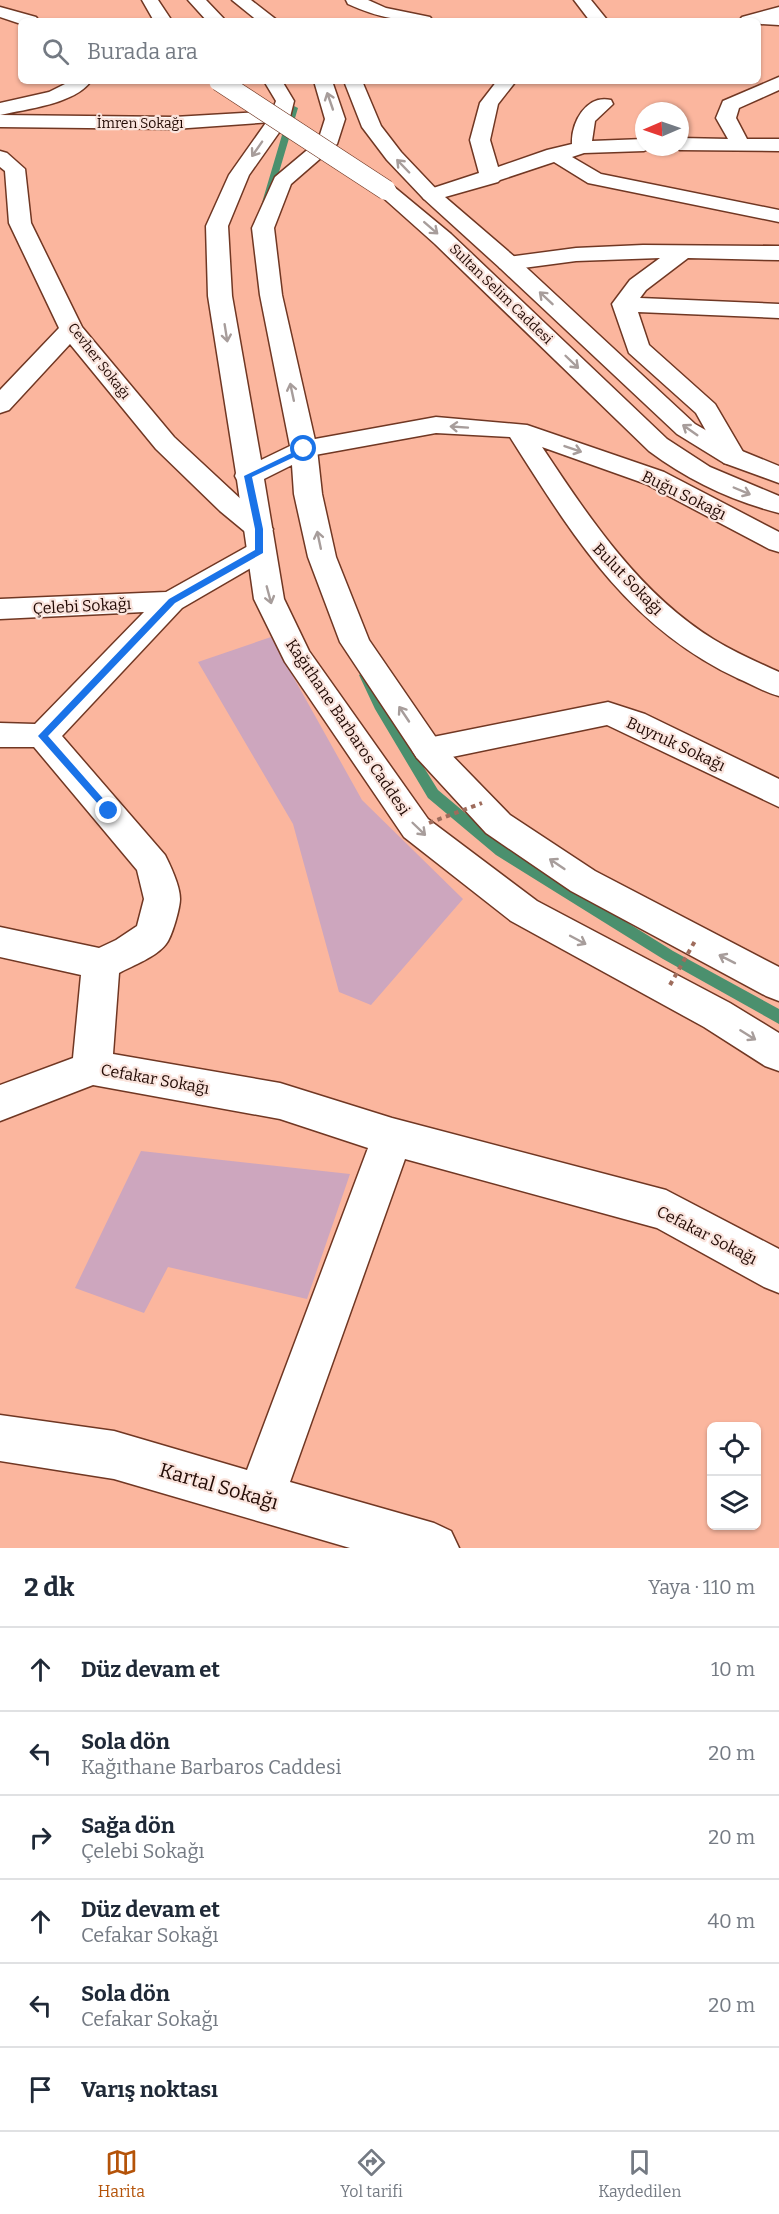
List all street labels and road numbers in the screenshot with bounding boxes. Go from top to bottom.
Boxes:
street label: İmren Sokağı [97,115,183,132]
street label: Sultan Selim Caddesi [446,240,556,348]
street label: Cevher Sokağı [64,320,134,402]
street label: Buğu Sokağı [639,466,729,524]
street label: Bulut Sokağı [589,539,667,619]
street label: Çelebi Sokağı [32,594,132,618]
street label: Kağıthane Barbaros Caddesi [282,635,414,819]
street label: Buyruk Sokağı [624,713,729,775]
street label: Cefakar Sokağı [99,1060,211,1098]
street label: Cefakar Sokağı [654,1202,760,1269]
street label: Kartal Sokağı [157,1458,281,1514]

